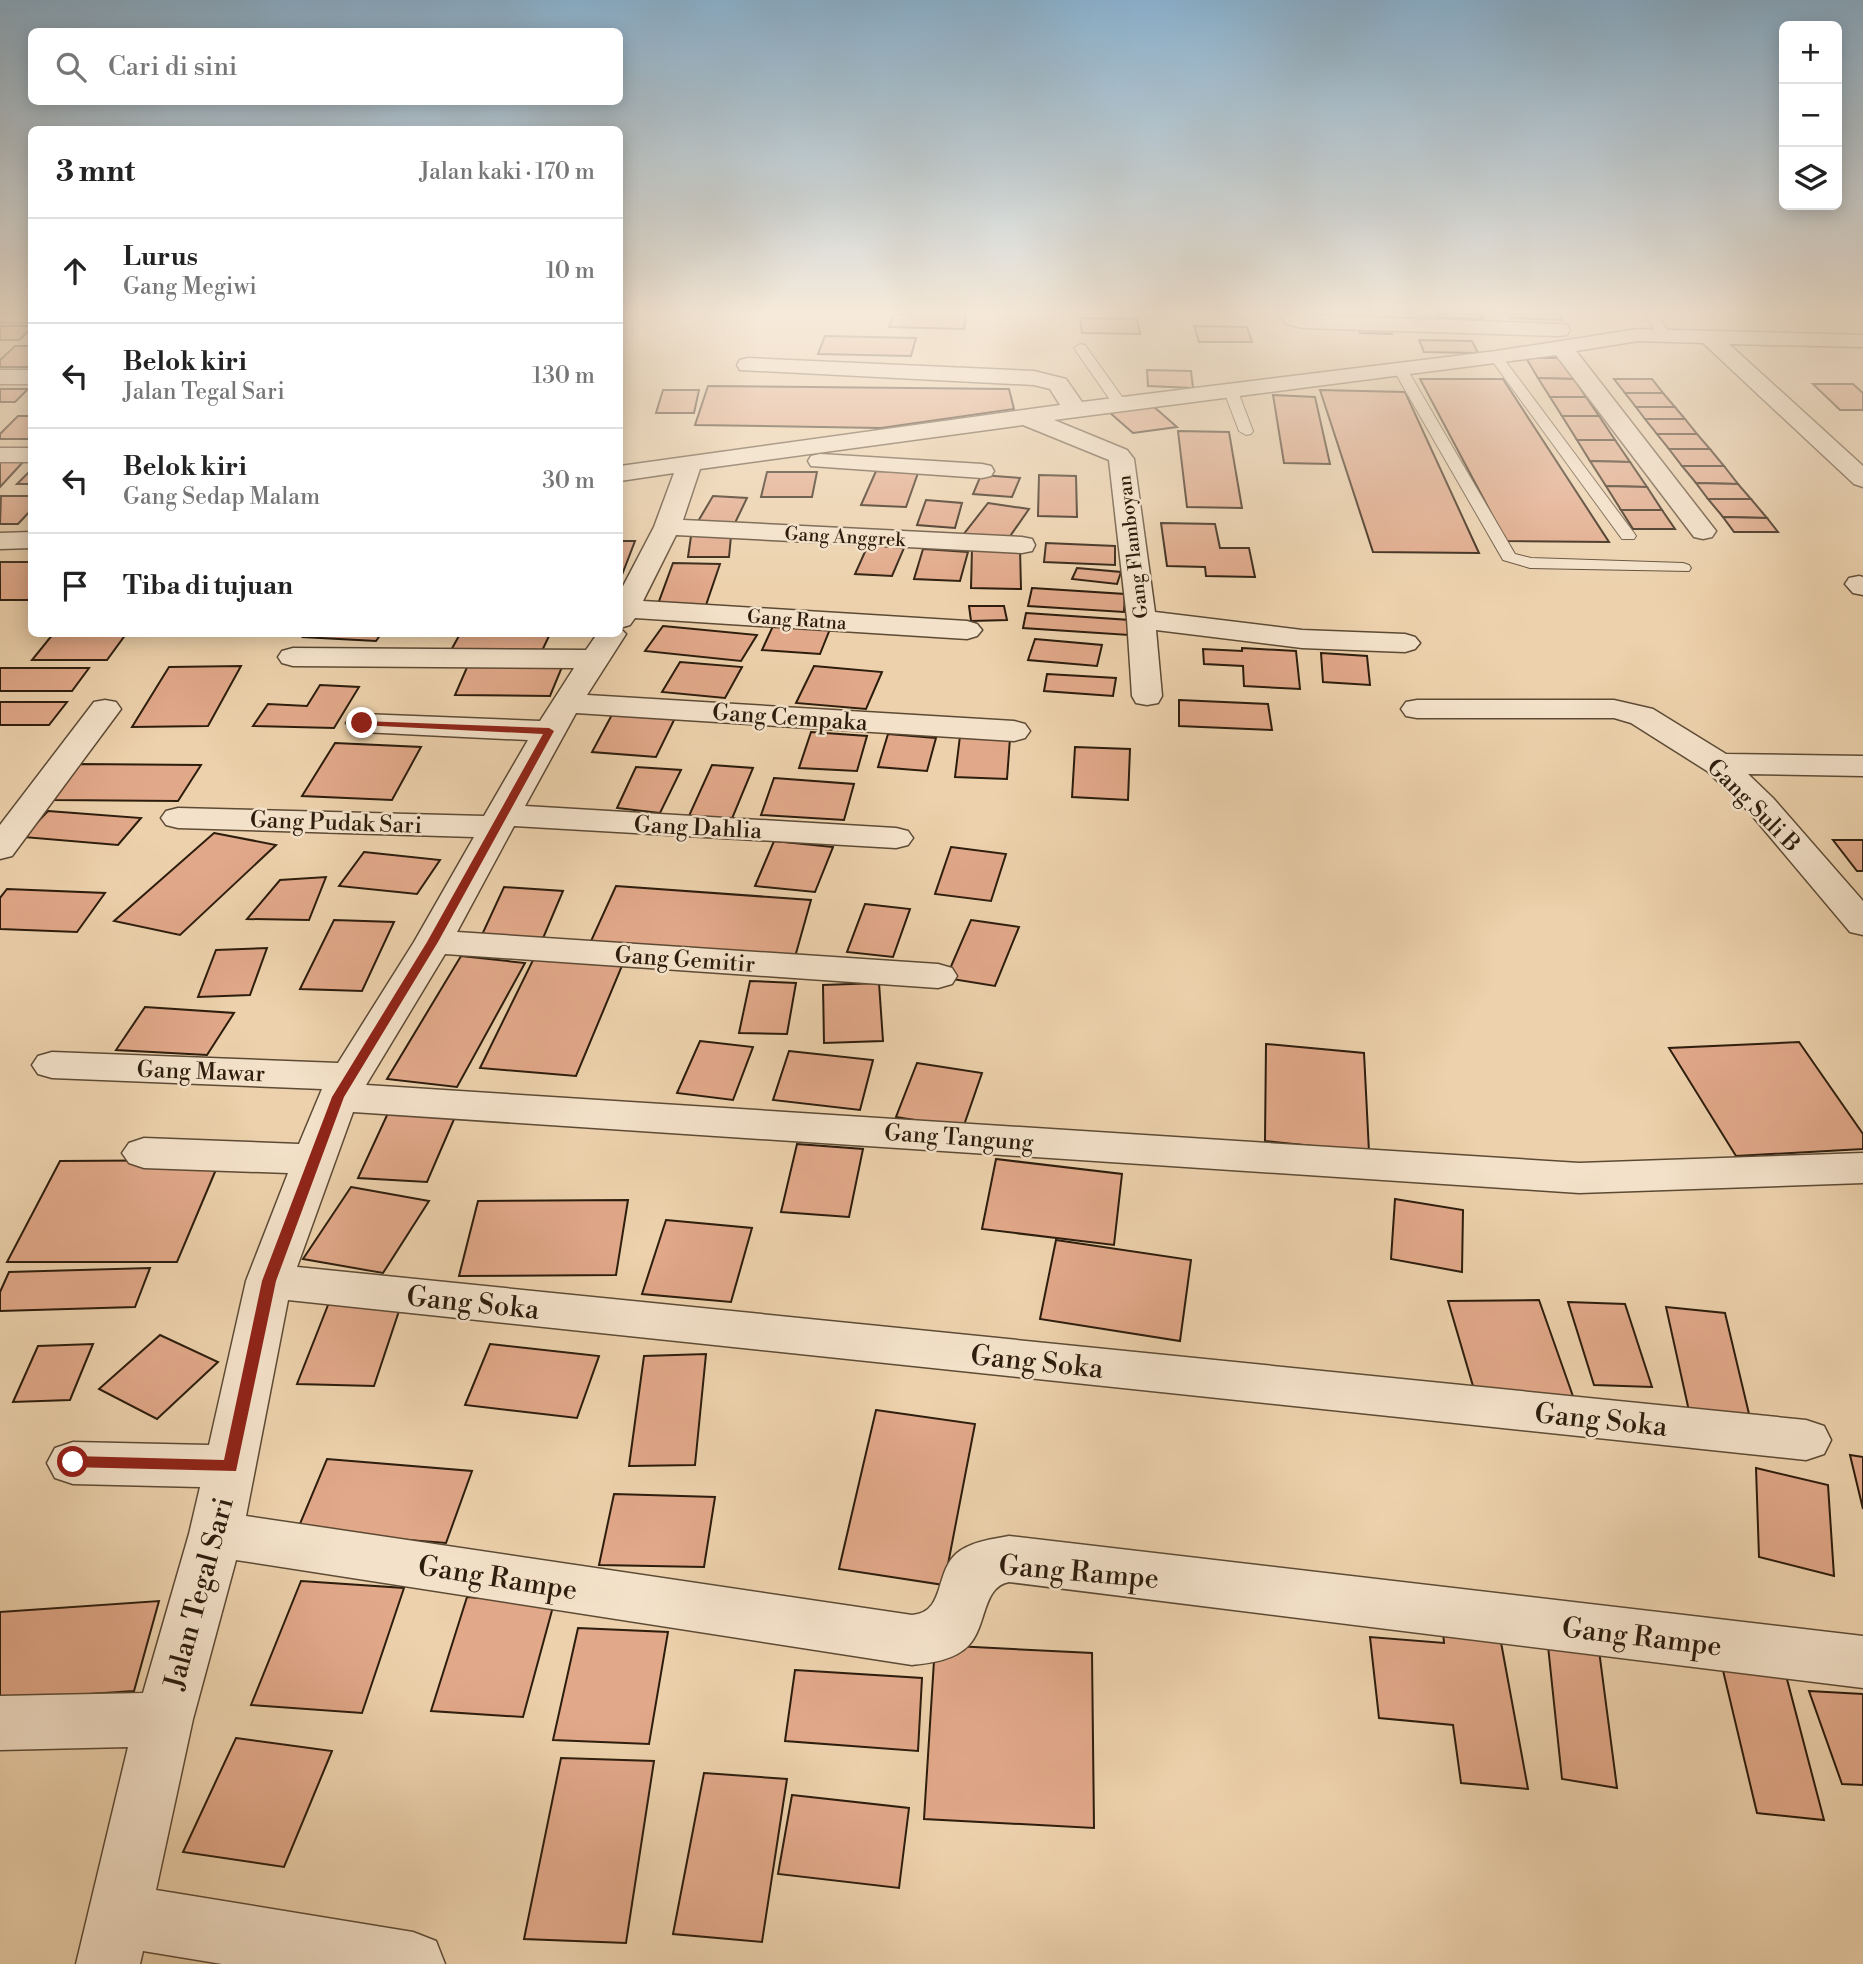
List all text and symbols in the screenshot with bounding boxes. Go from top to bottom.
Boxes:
map controls [1779,21,1842,210]
button: + [1779,21,1842,84]
search box [28,28,623,105]
icon: search [52,48,90,86]
text: Cari di sini [108,51,237,83]
button: − [1779,84,1842,147]
button: layers [1779,147,1842,210]
text: 3 mnt [56,153,135,191]
text: Jalan kaki · 170 m [420,158,595,186]
text: Lurus [123,241,198,273]
icon: ahead [56,252,94,290]
text: 10 m [546,257,595,285]
text: Gang Megiwi [123,273,257,301]
text: Belok kiri [123,346,247,378]
icon: left [56,357,94,395]
text: 130 m [532,362,595,390]
text: Jalan Tegal Sari [123,378,285,406]
text: Belok kiri [123,451,247,483]
icon: left [56,462,94,500]
text: 30 m [542,467,595,495]
street label: Gang Flamboyan [1112,474,1154,620]
text: Gang Sedap Malam [123,483,320,511]
street label: Gang Anggrek [784,522,907,552]
icon: arrive [56,567,94,605]
text: Tiba di tujuan [123,570,293,602]
street label: Gang Ratna [746,605,848,635]
street label: Gang Cempaka [711,699,869,737]
route end [346,707,377,738]
street label: Gang Suli B [1701,753,1806,858]
street label: Gang Pudak Sari [249,806,423,840]
street label: Gang Dahlia [633,811,763,845]
street label: Gang Gemitir [614,941,756,979]
street label: Gang Mawar [136,1056,266,1088]
street label: Gang Tangung [883,1119,1035,1157]
street label: Gang Soka [405,1279,542,1328]
street label: Gang Soka [969,1338,1106,1387]
street label: Gang Soka [1533,1396,1670,1445]
route start [57,1446,88,1477]
street label: Jalan Tegal Sari [157,1494,242,1694]
street label: Gang Rampe [997,1548,1160,1597]
street label: Gang Rampe [416,1549,580,1608]
street label: Gang Rampe [1560,1610,1724,1665]

